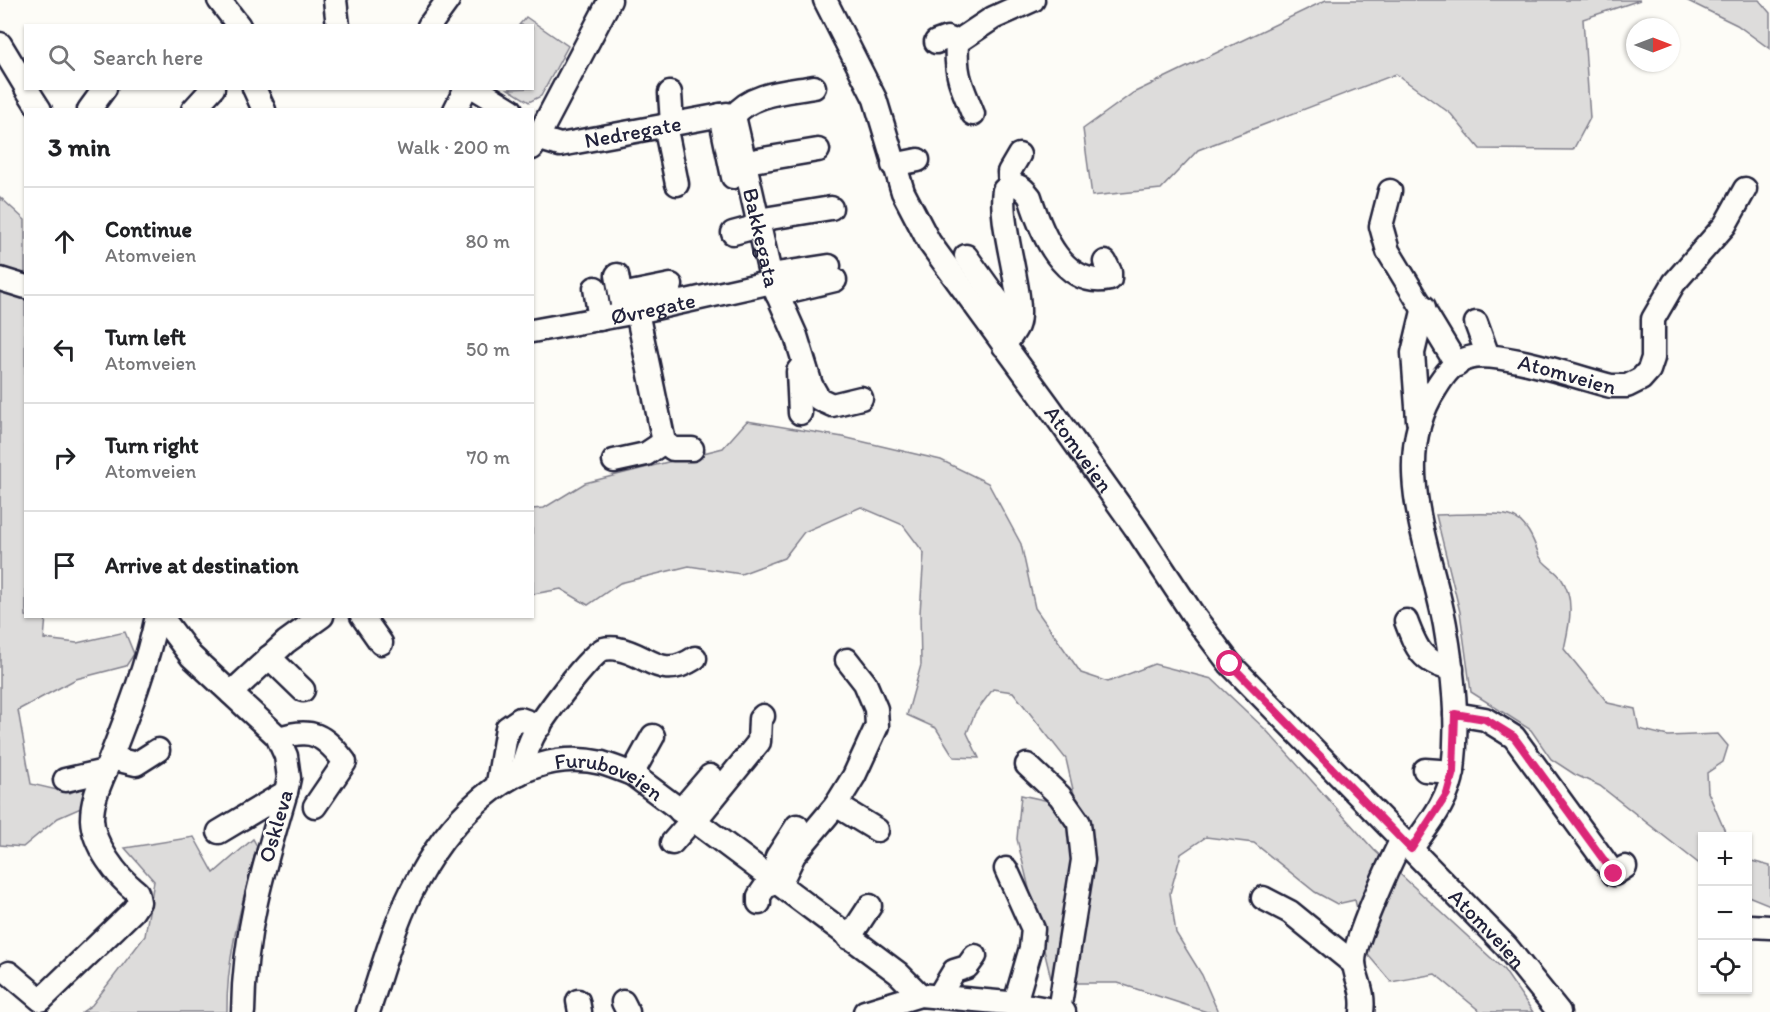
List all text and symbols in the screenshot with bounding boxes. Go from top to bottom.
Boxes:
north arrow [1626,18,1680,72]
search box [24,24,534,90]
icon: search [45,41,78,74]
text: Search here [93,44,203,71]
street label: Nedregate [582,110,683,154]
text: 3 min [48,131,110,163]
text: Walk · 200 m [397,135,510,159]
street label: Bakkegata [737,185,786,291]
text: Continue [105,216,192,243]
icon: ahead [48,225,81,258]
text: 80 m [465,229,510,253]
text: Atomveien [105,243,196,267]
street label: Øvregate [608,286,698,331]
text: Turn left [105,324,186,351]
icon: left [48,333,81,366]
text: 50 m [466,337,510,361]
street label: Atomveien [1515,348,1619,401]
text: Atomveien [105,351,196,375]
street label: Atomveien [1039,400,1119,498]
text: Turn right [105,432,199,459]
icon: right [48,441,81,474]
text: 70 m [466,445,510,469]
text: Atomveien [105,459,196,483]
icon: arrive [48,549,81,582]
text: Arrive at destination [105,552,299,579]
route start [1216,650,1242,676]
street label: Furuboveien [553,747,669,807]
street label: Oskleva [252,786,299,866]
map controls [1698,832,1752,994]
button: + [1698,832,1752,886]
route end [1600,860,1626,886]
street label: Atomveien [1443,883,1532,975]
button: − [1698,886,1752,940]
button: locate [1698,940,1752,994]

